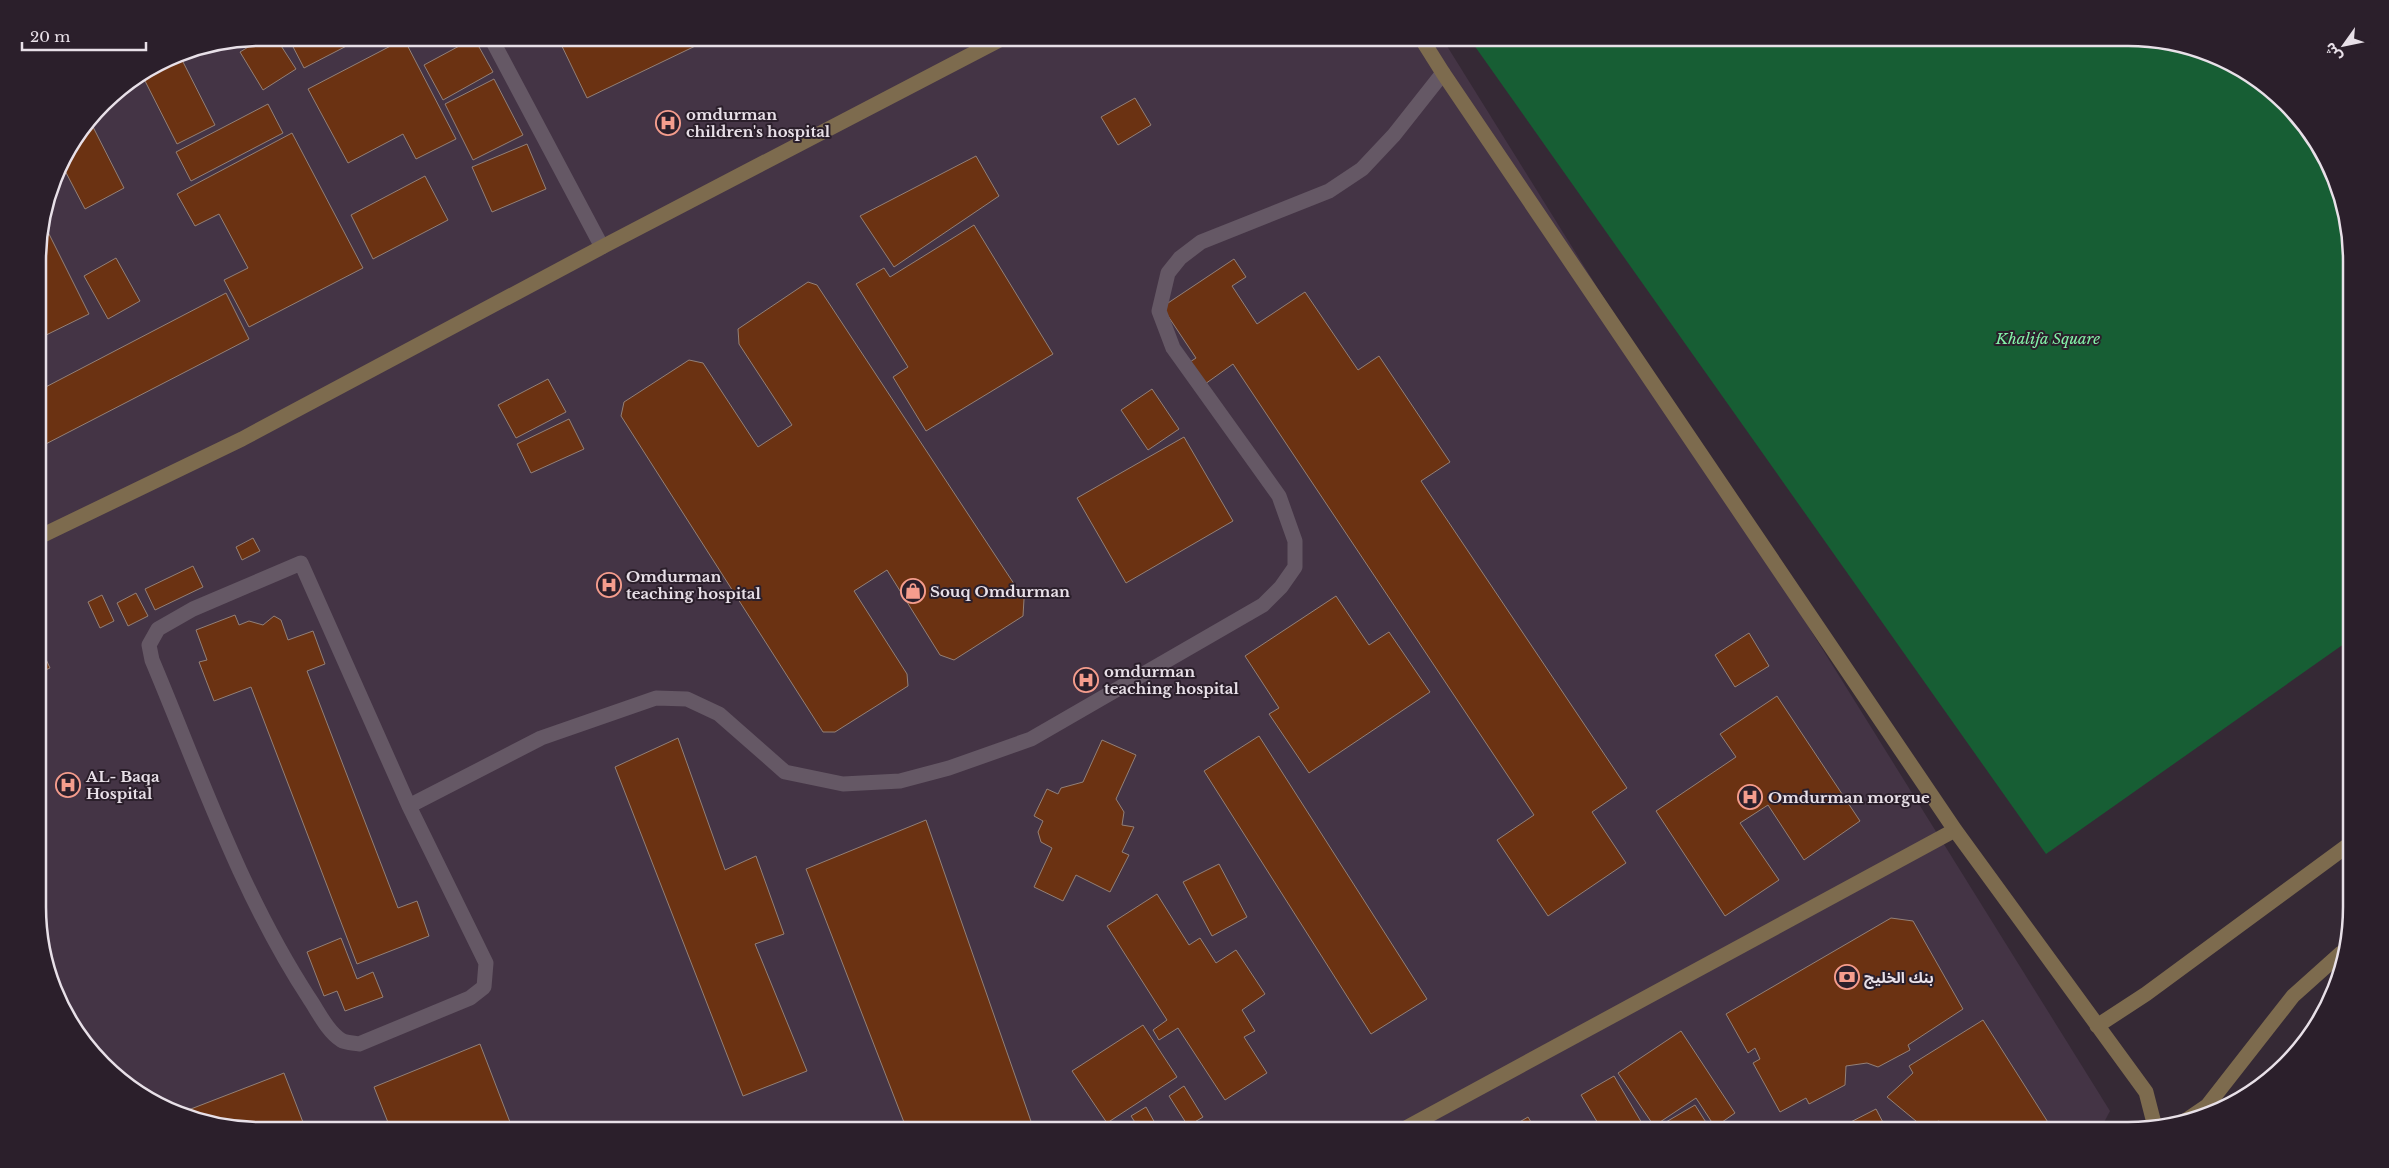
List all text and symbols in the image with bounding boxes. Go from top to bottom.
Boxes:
scale bar [22,20,146,52]
north arrow [2319,20,2369,70]
text: 20 m [30,27,70,46]
text: ش [2320,39,2346,65]
place label: omdurman children's hospital [686,105,831,141]
hospital icon: omdurman children's hospital [655,110,681,136]
park label: Khalifa Square [1995,329,2100,348]
place label: Omdurman teaching hospital [626,567,761,603]
hospital icon: Omdurman teaching hospital [596,572,622,598]
shop icon: Souq Omdurman [900,578,926,604]
place label: Souq Omdurman [930,582,1070,601]
place label: omdurman teaching hospital [1104,662,1239,698]
hospital icon: omdurman teaching hospital [1073,667,1099,693]
place label: AL- Baqa Hospital [85,767,160,803]
hospital icon: AL- Baqa Hospital [55,772,81,798]
hospital icon: Omdurman morgue [1737,784,1763,810]
place label: Omdurman morgue [1768,788,1930,807]
bank icon: بنك الخليج [1834,964,1860,990]
place label: بنك الخليج [1864,968,1934,989]

